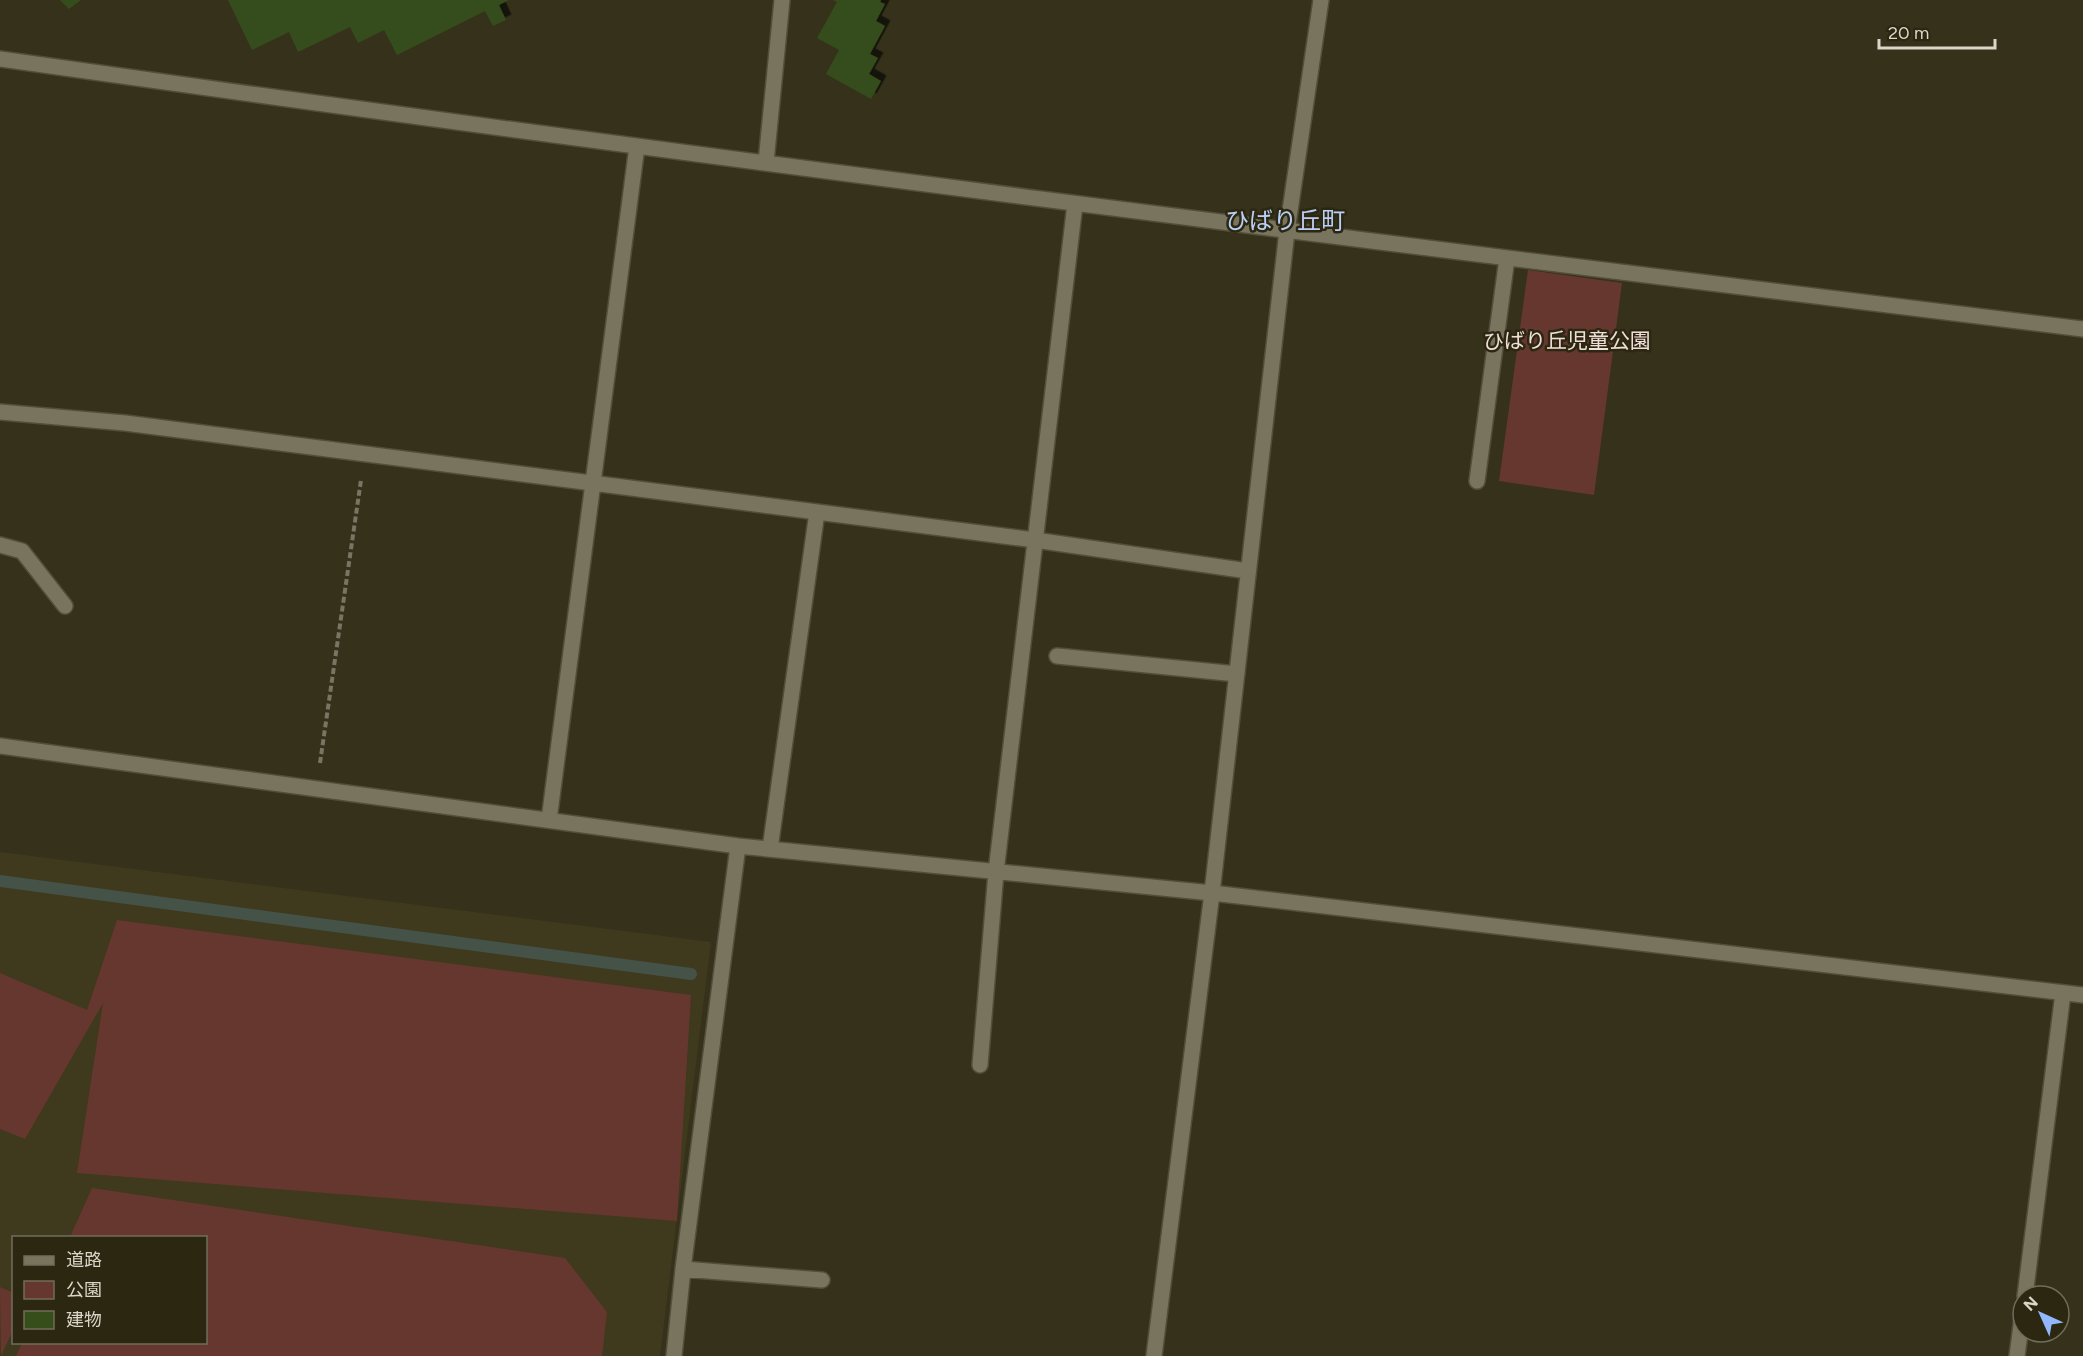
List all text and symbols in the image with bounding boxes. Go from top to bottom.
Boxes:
scale bar [1879,12,1994,50]
text: 20 m [1888,22,1929,44]
district label: ひばり丘町 [1225,206,1345,235]
park label: ひばり丘児童公園 [1483,328,1651,353]
legend [12,1236,207,1344]
text: 道路 [66,1249,102,1271]
text: 公園 [66,1279,102,1301]
north arrow [2011,1284,2071,1344]
text: N [2020,1293,2042,1315]
text: 建物 [66,1309,102,1331]

